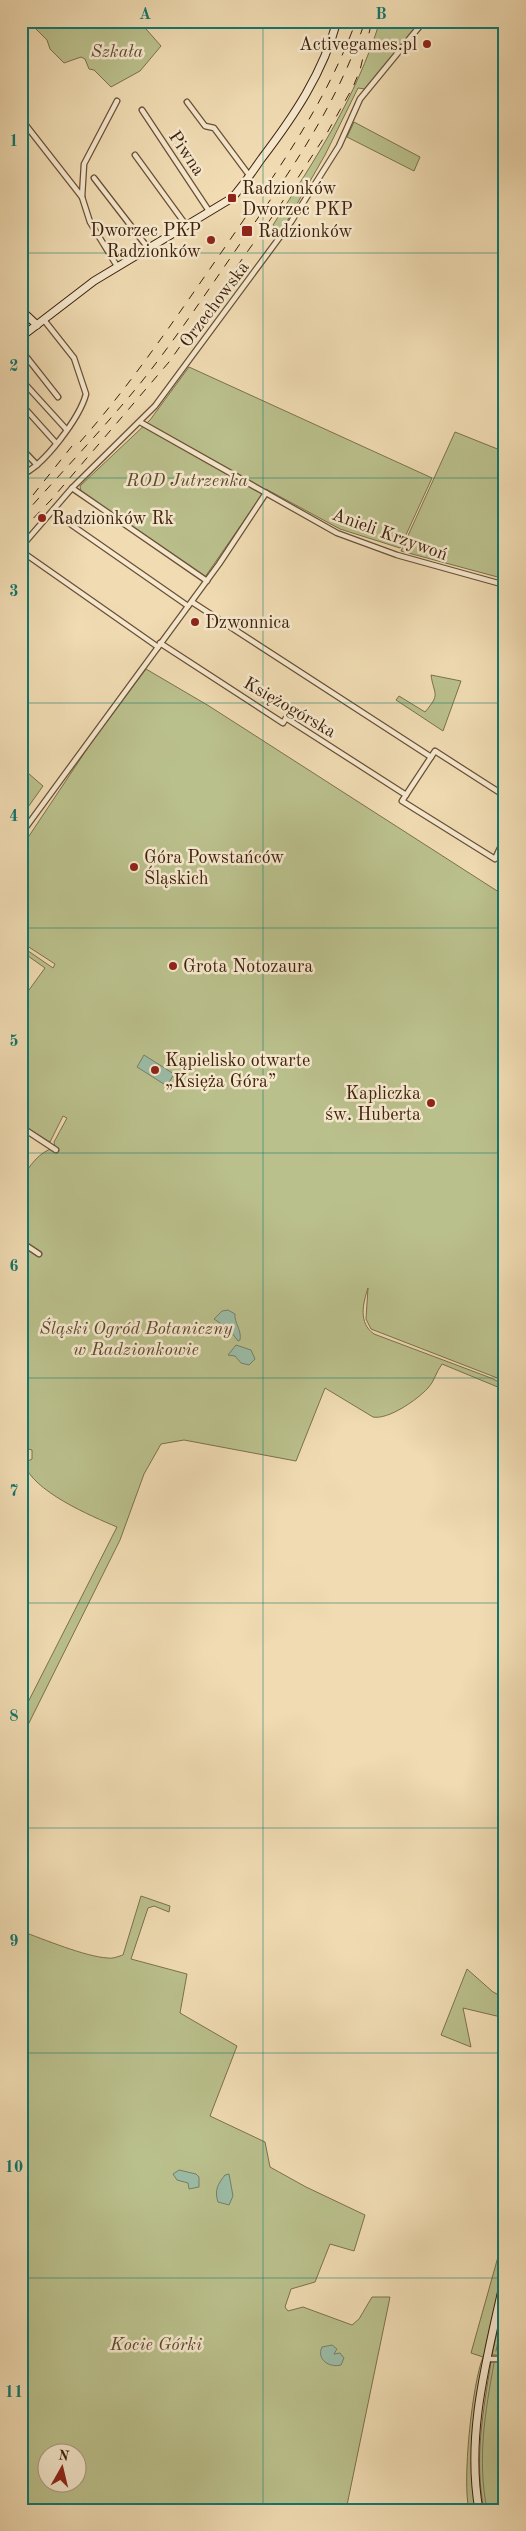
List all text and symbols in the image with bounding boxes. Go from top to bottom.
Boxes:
text: A [139,7,151,23]
text: B [375,7,387,23]
place label: Activegames.pl [299,36,417,54]
marker: Activegames.pl [421,38,433,50]
park label: Szkała [91,43,144,61]
street label: Piwna [165,128,208,179]
text: 1 [9,134,19,150]
place label: Radzionków Dworzec PKP [242,180,353,219]
marker: Radzionków Dworzec PKP [226,192,238,204]
place label: Dworzec PKP Radzionków [90,222,201,261]
place label: Radzionków [258,223,353,241]
marker: Radzionków [240,224,254,238]
marker: Dworzec PKP Radzionków [205,234,217,246]
street label: Orzechowska [177,258,253,351]
text: 2 [9,359,19,375]
park label: ROD Jutrzenka [125,472,248,490]
street label: Anieli Krzywoń [329,506,450,564]
place label: Radzionków Rk [52,510,174,528]
marker: Radzionków Rk [36,512,48,524]
text: 3 [9,584,19,600]
place label: Dzwonnica [205,614,290,632]
marker: Dzwonnica [189,616,201,628]
street label: Księżogórska [240,674,339,742]
text: 4 [9,809,19,825]
place label: Góra Powstańców Śląskich [144,849,284,888]
marker: Góra Powstańców Śląskich [128,861,140,873]
place label: Grota Notozaura [183,958,313,976]
marker: Grota Notozaura [167,960,179,972]
text: 5 [9,1034,19,1050]
place label: Kąpielisko otwarte „Księża Góra” [165,1052,310,1091]
marker: Kąpielisko otwarte „Księża Góra” [149,1064,161,1076]
place label: Kapliczka św. Huberta [325,1085,421,1124]
marker: Kapliczka św. Huberta [425,1097,437,1109]
text: 6 [9,1259,19,1275]
park label: Śląski Ogród Botaniczny w Radzionkowie [39,1317,233,1359]
text: 7 [9,1484,19,1500]
text: 8 [9,1709,19,1725]
text: 9 [9,1934,19,1950]
text: 10 [5,2160,23,2176]
park label: Kocie Górki [109,2336,202,2354]
text: 11 [5,2385,23,2401]
north arrow [38,2444,88,2494]
text: N [57,2448,70,2464]

